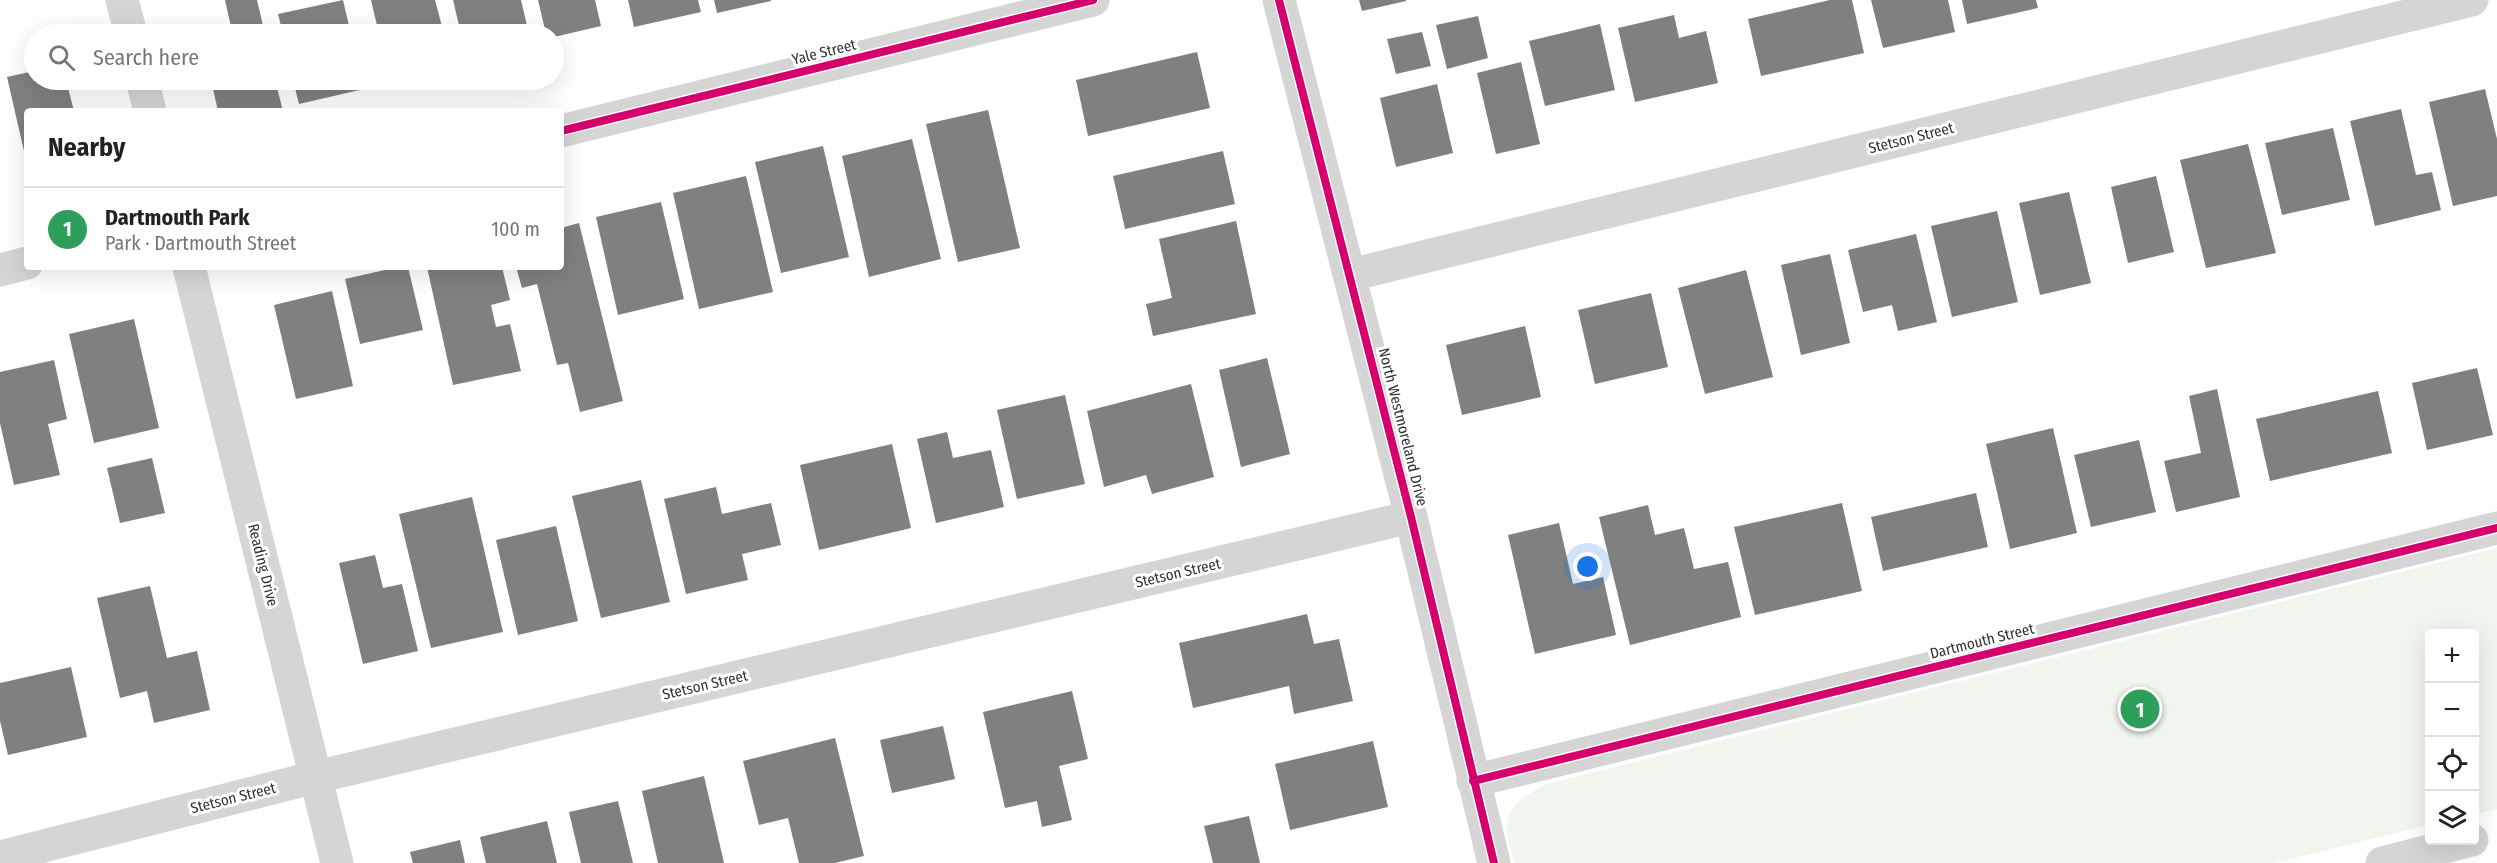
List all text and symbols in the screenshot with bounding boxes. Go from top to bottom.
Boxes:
search box [24,24,564,90]
street label: Yale Street [790,35,858,69]
icon: search [45,41,78,74]
text: Search here [93,44,199,71]
street label: Stetson Street [1867,119,1955,157]
text: Nearby [48,132,125,163]
text: Dartmouth Park [105,204,250,231]
text: 1 [63,217,72,241]
text: 100 m [491,217,540,241]
text: Park · Dartmouth Street [105,231,296,255]
street label: North Westmoreland Drive [1375,346,1431,508]
street label: Reading Drive [244,522,282,608]
your location [1573,552,1602,581]
street label: Stetson Street [1134,554,1223,592]
street label: Dartmouth Street [1928,619,2036,663]
map controls [2425,629,2479,845]
button: + [2425,629,2479,683]
street label: Stetson Street [661,666,750,704]
button: − [2425,683,2479,737]
pin: 1 [2120,686,2160,732]
button: locate [2425,737,2479,791]
street label: Stetson Street [189,779,277,817]
button: layers [2425,791,2479,845]

